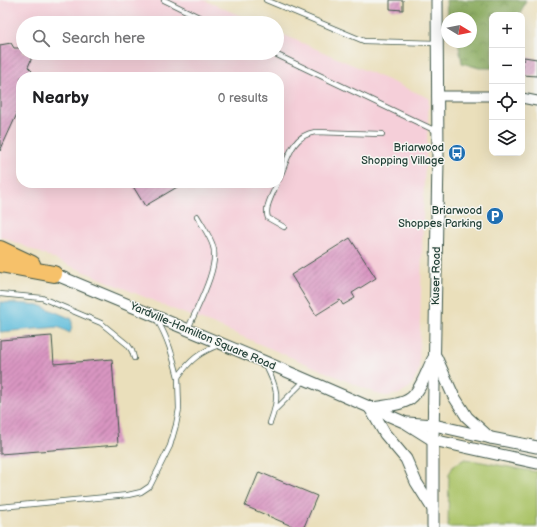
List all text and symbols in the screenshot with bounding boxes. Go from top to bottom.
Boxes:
north arrow [441,12,477,48]
map controls [489,12,525,156]
button: + [489,12,525,48]
search box [16,16,284,60]
icon: search [30,27,52,49]
text: Search here [62,29,145,48]
button: − [489,48,525,84]
button: locate [489,84,525,120]
text: Nearby [32,88,89,108]
text: 0 results [218,90,268,106]
button: layers [489,120,525,156]
place label: Briarwood Shopping Village [361,141,444,167]
bus stop icon: Briarwood Shopping Village [447,143,467,163]
place label: Briarwood Shoppes Parking [398,204,482,230]
parking icon: Briarwood Shoppes Parking [485,206,505,226]
street label: Kuser Road [429,247,443,305]
street label: Yardville-Hamilton Square Road [127,299,278,373]

